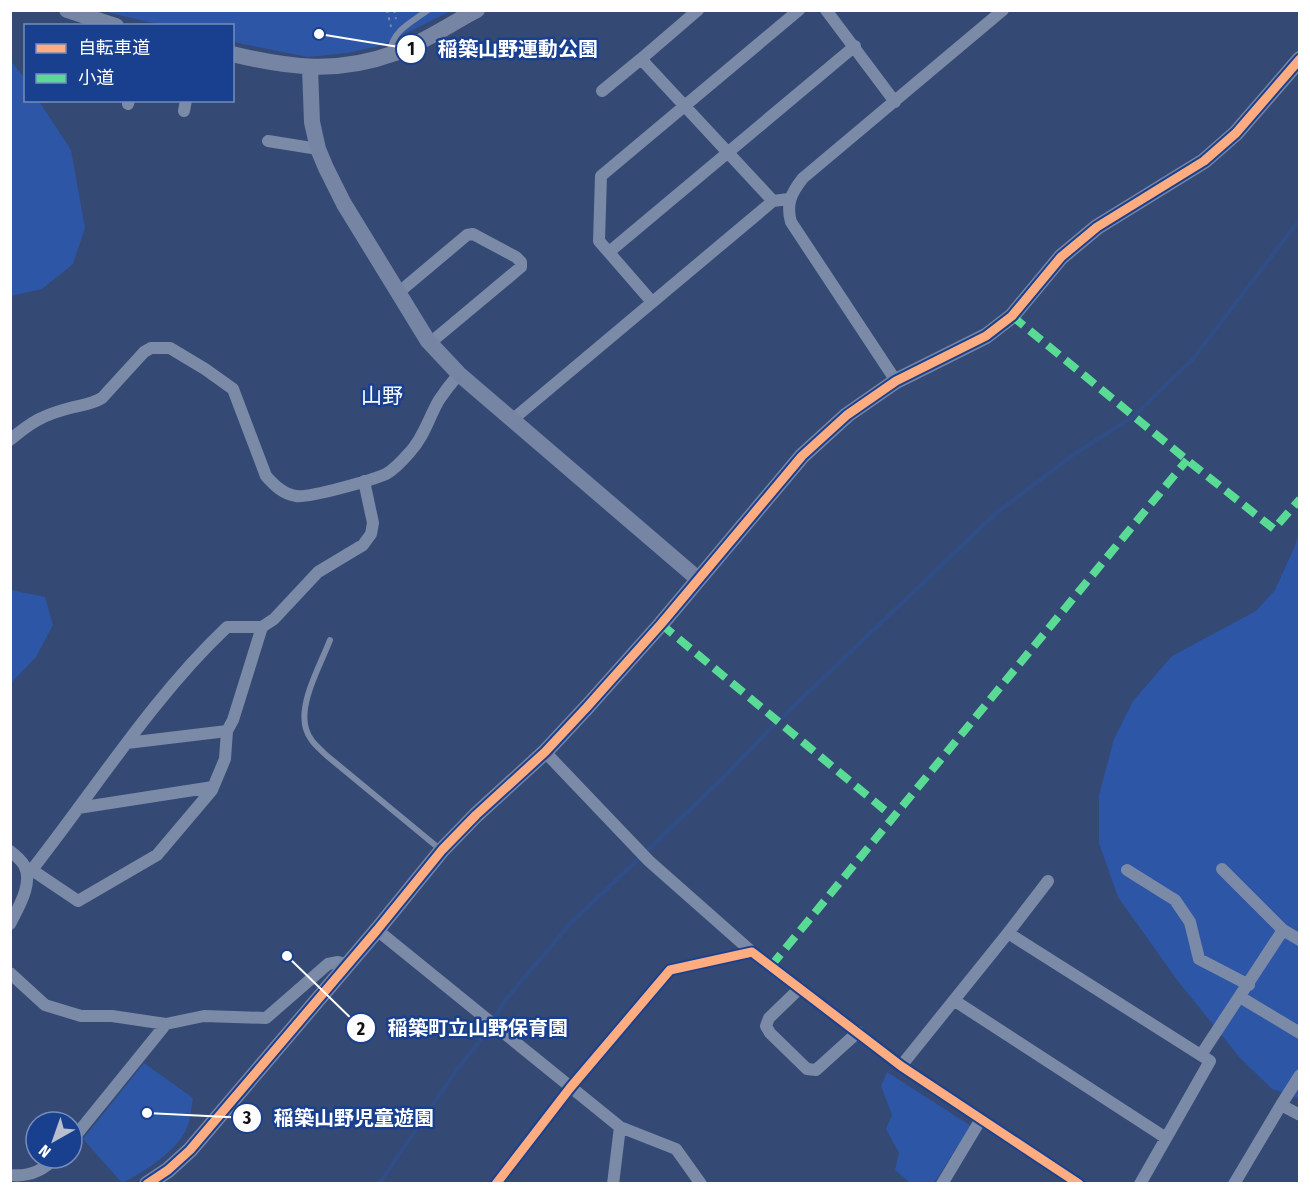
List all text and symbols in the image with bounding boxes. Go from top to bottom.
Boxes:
legend [24,24,234,102]
callout: 稲築山野運動公園 [396,30,610,68]
text: 自転車道 [78,37,150,59]
text: 稲築山野運動公園 [438,37,598,61]
text: 1 [407,38,415,60]
text: 小道 [78,67,114,89]
district label: 山野 [361,383,403,409]
callout: 稲築町立山野保育園 [346,1009,580,1047]
text: 稲築町立山野保育園 [388,1016,568,1040]
text: 2 [356,1018,365,1040]
callout: 稲築山野児童遊園 [232,1099,446,1137]
text: 稲築山野児童遊園 [274,1106,434,1130]
text: 3 [242,1107,252,1129]
north arrow [24,1110,84,1170]
text: N [35,1141,54,1161]

